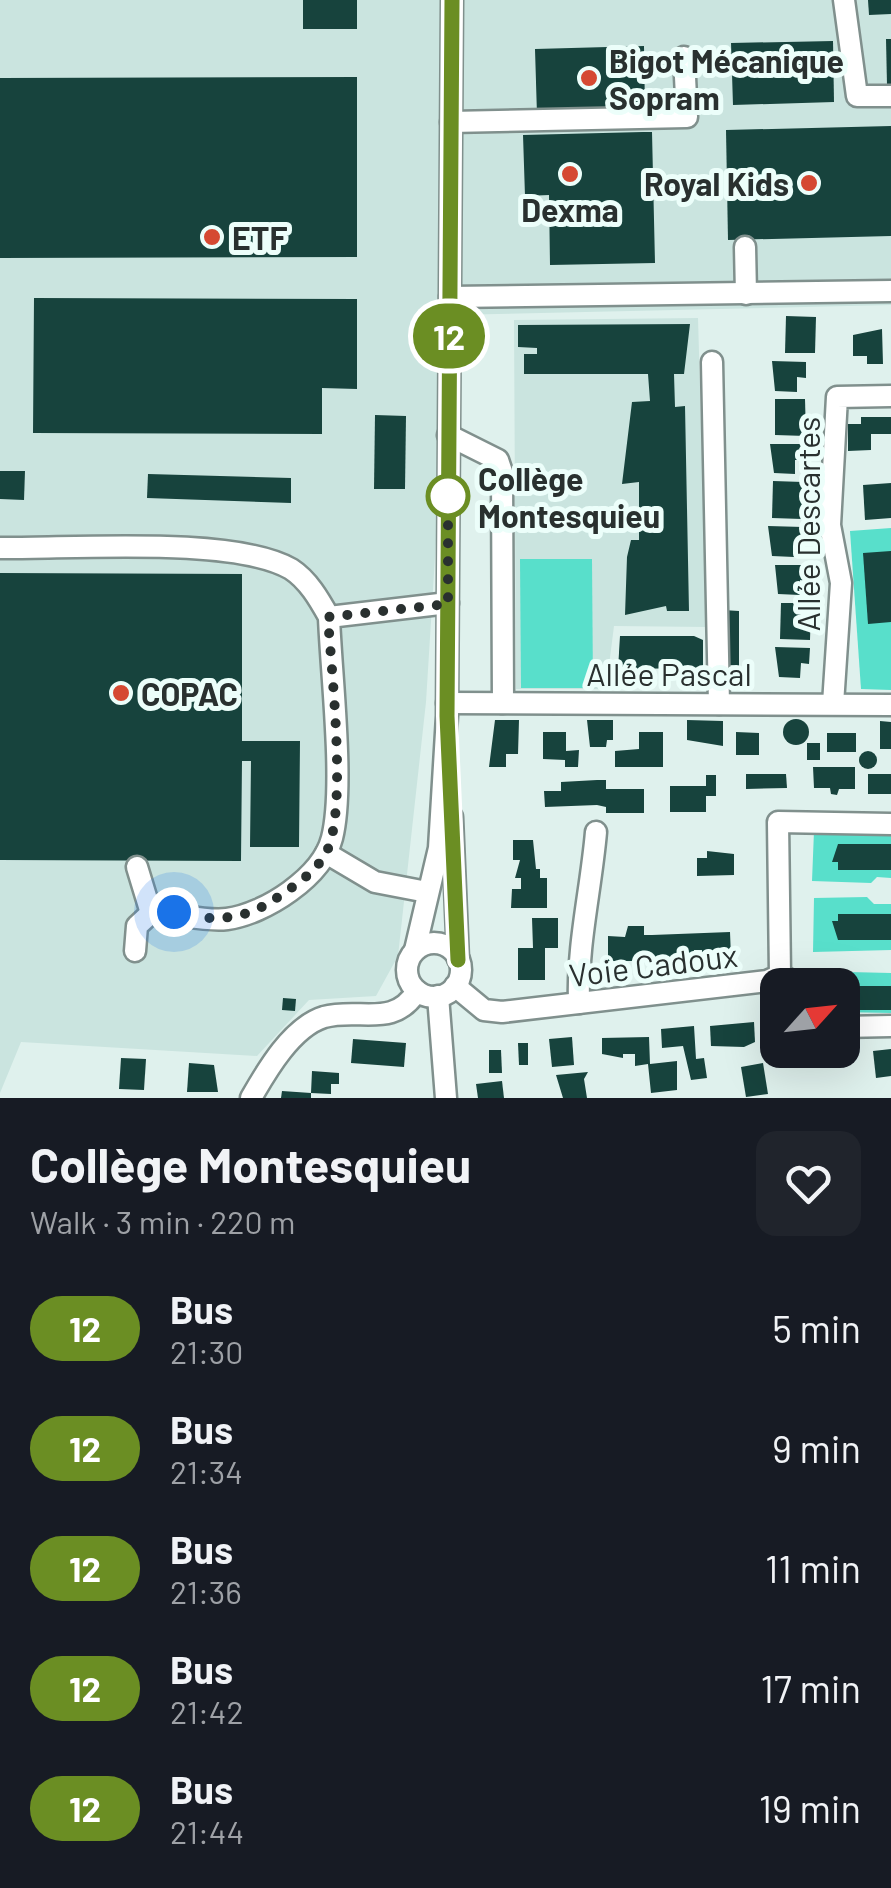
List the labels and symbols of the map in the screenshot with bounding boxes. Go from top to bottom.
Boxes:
place label: Bigot Mécanique Sopram [609,41,844,116]
marker: Bigot Mécanique Sopram [578,67,600,89]
marker: Dexma [559,163,581,185]
place label: Royal Kids [644,164,789,202]
marker: Royal Kids [798,172,820,194]
place label: Dexma [521,190,619,228]
place label: ETF [232,218,287,256]
marker: ETF [201,226,223,248]
line badge: 12 [404,304,494,368]
street label: Allée Descartes [788,416,826,632]
place label: Collège Montesquieu [478,459,660,534]
marker: Collège Montesquieu [427,475,469,517]
street label: Allée Pascal [586,654,752,692]
place label: COPAC [141,674,238,712]
marker: COPAC [110,682,132,704]
your location [149,887,199,937]
street label: Voie Cadoux [567,935,739,993]
north arrow [760,968,860,1068]

